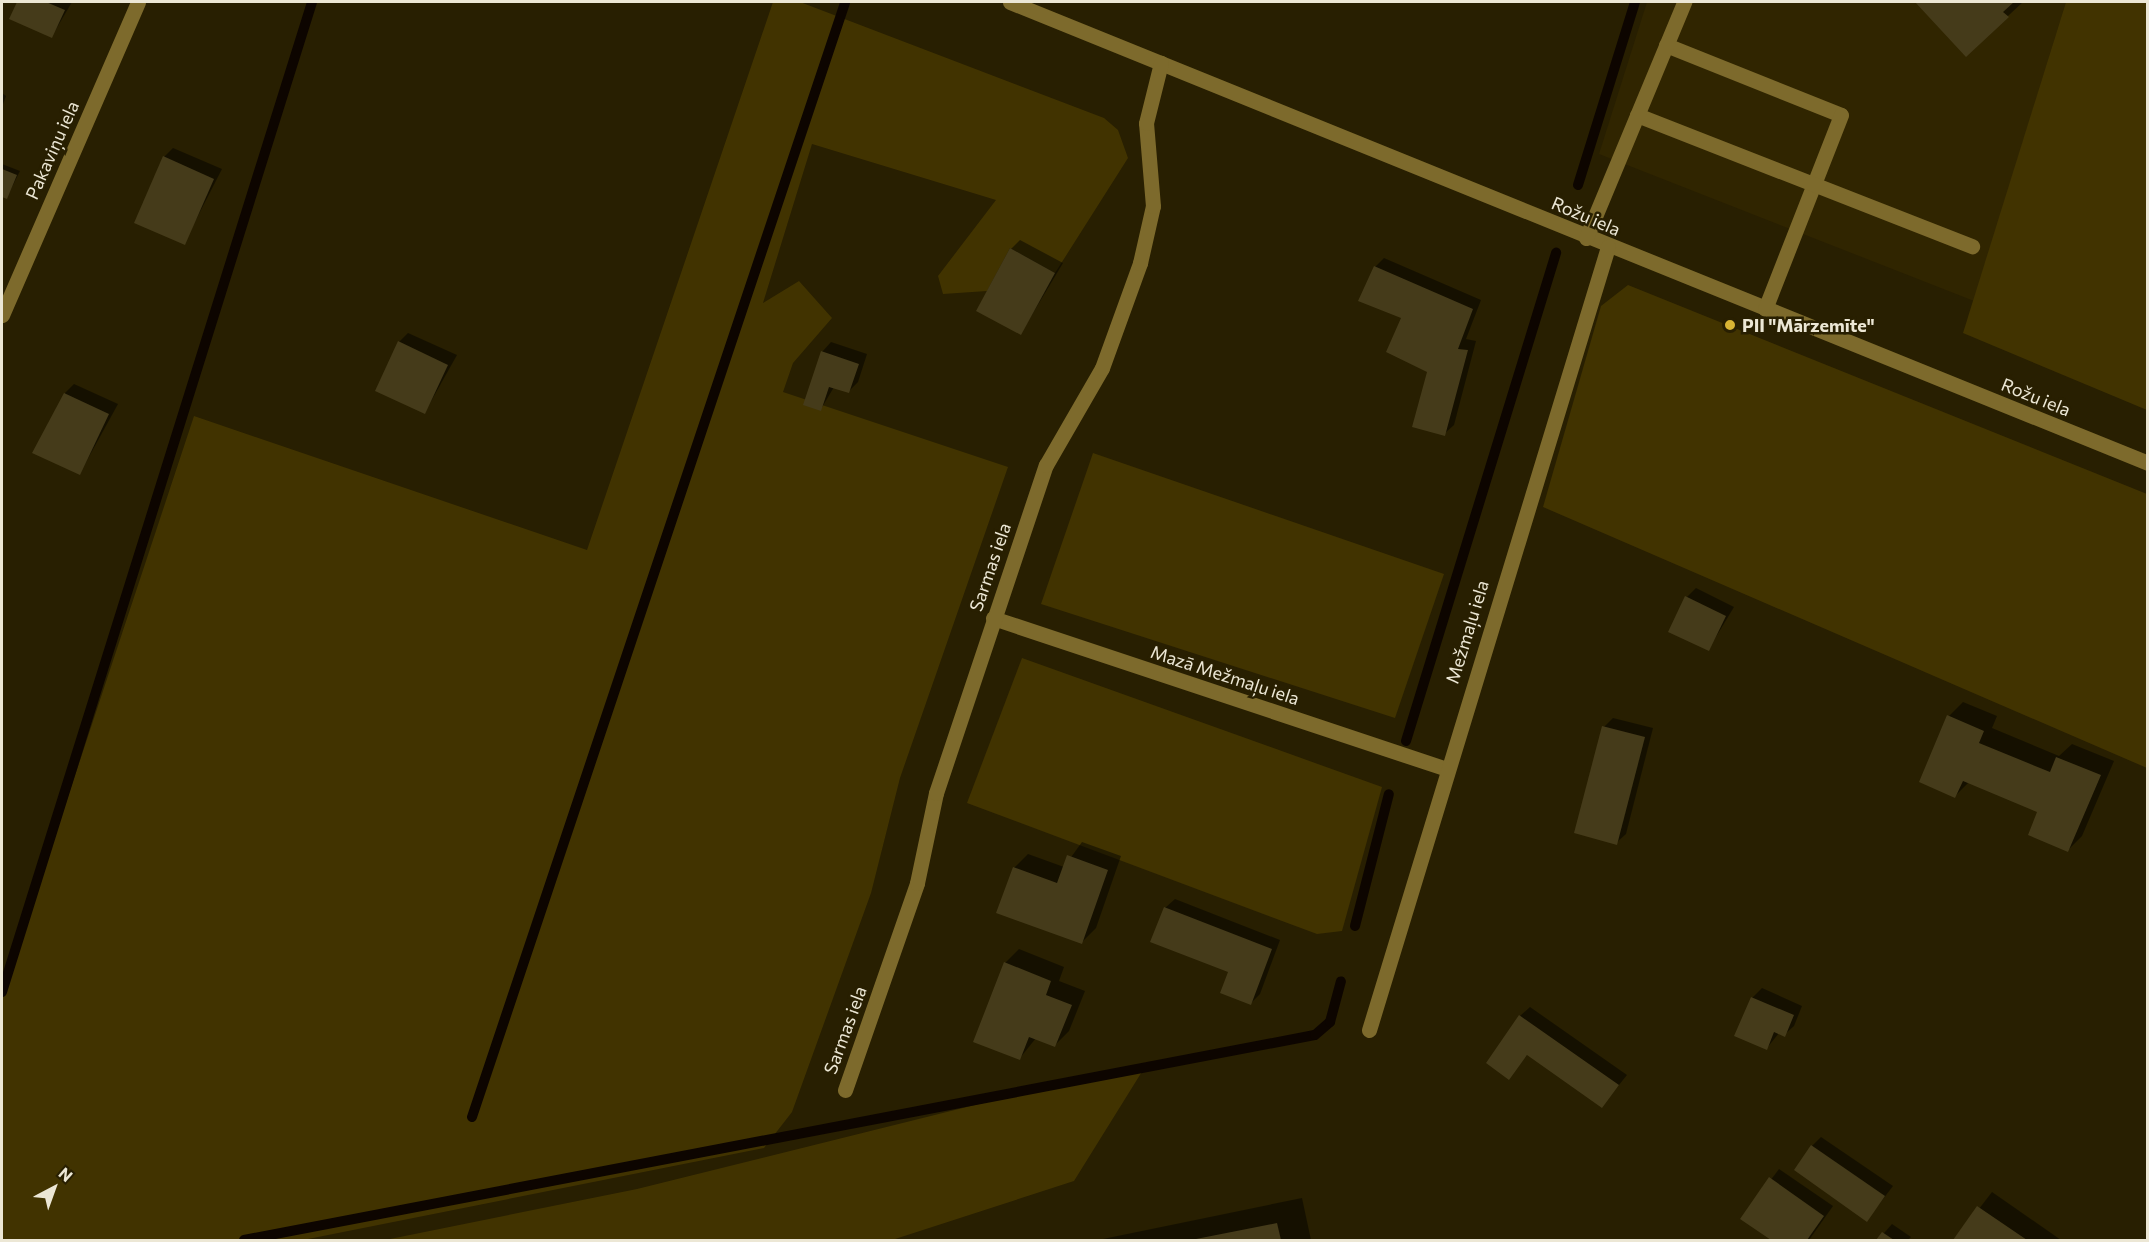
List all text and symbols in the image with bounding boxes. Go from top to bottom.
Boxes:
street label: Pakaviņu iela [21,97,83,203]
street label: Rožu iela [1548,192,1624,240]
place label: PII "Mārzemīte" [1742,314,1875,336]
marker: PII "Mārzemīte" [1723,318,1737,332]
street label: Rožu iela [1998,373,2074,421]
street label: Sarmas iela [965,520,1015,614]
street label: Mežmaļu iela [1441,578,1493,686]
street label: Mazā Mežmaļu iela [1148,641,1302,709]
street label: Sarmas iela [819,983,871,1077]
north arrow [24,1158,84,1218]
text: N [55,1163,77,1185]

